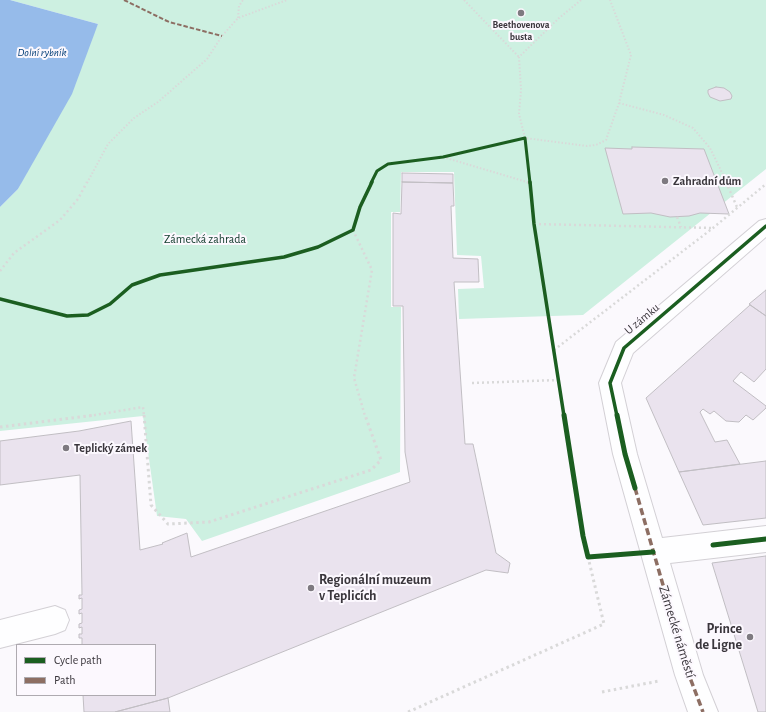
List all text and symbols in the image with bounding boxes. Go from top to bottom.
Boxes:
marker: Beethovenova busta [516,8,526,18]
place label: Beethovenova busta [493,19,549,42]
water label: Dolní rybník [18,46,66,60]
place label: Zahradní dům [673,174,741,188]
marker: Zahradní dům [660,176,670,186]
park label: Zámecká zahrada [164,232,246,246]
street label: U zámku [622,300,662,338]
place label: Teplický zámek [74,441,147,455]
marker: Teplický zámek [61,443,71,453]
place label: Regionální muzeum v Teplicích [319,572,431,604]
marker: Regionální muzeum v Teplicích [306,583,316,593]
street label: Zámecké náměstí [655,584,699,680]
place label: Prince de Ligne [695,621,742,654]
marker: Prince de Ligne [745,632,755,642]
legend [16,644,156,696]
text: Cycle path [54,654,102,666]
text: Path [54,674,76,686]

